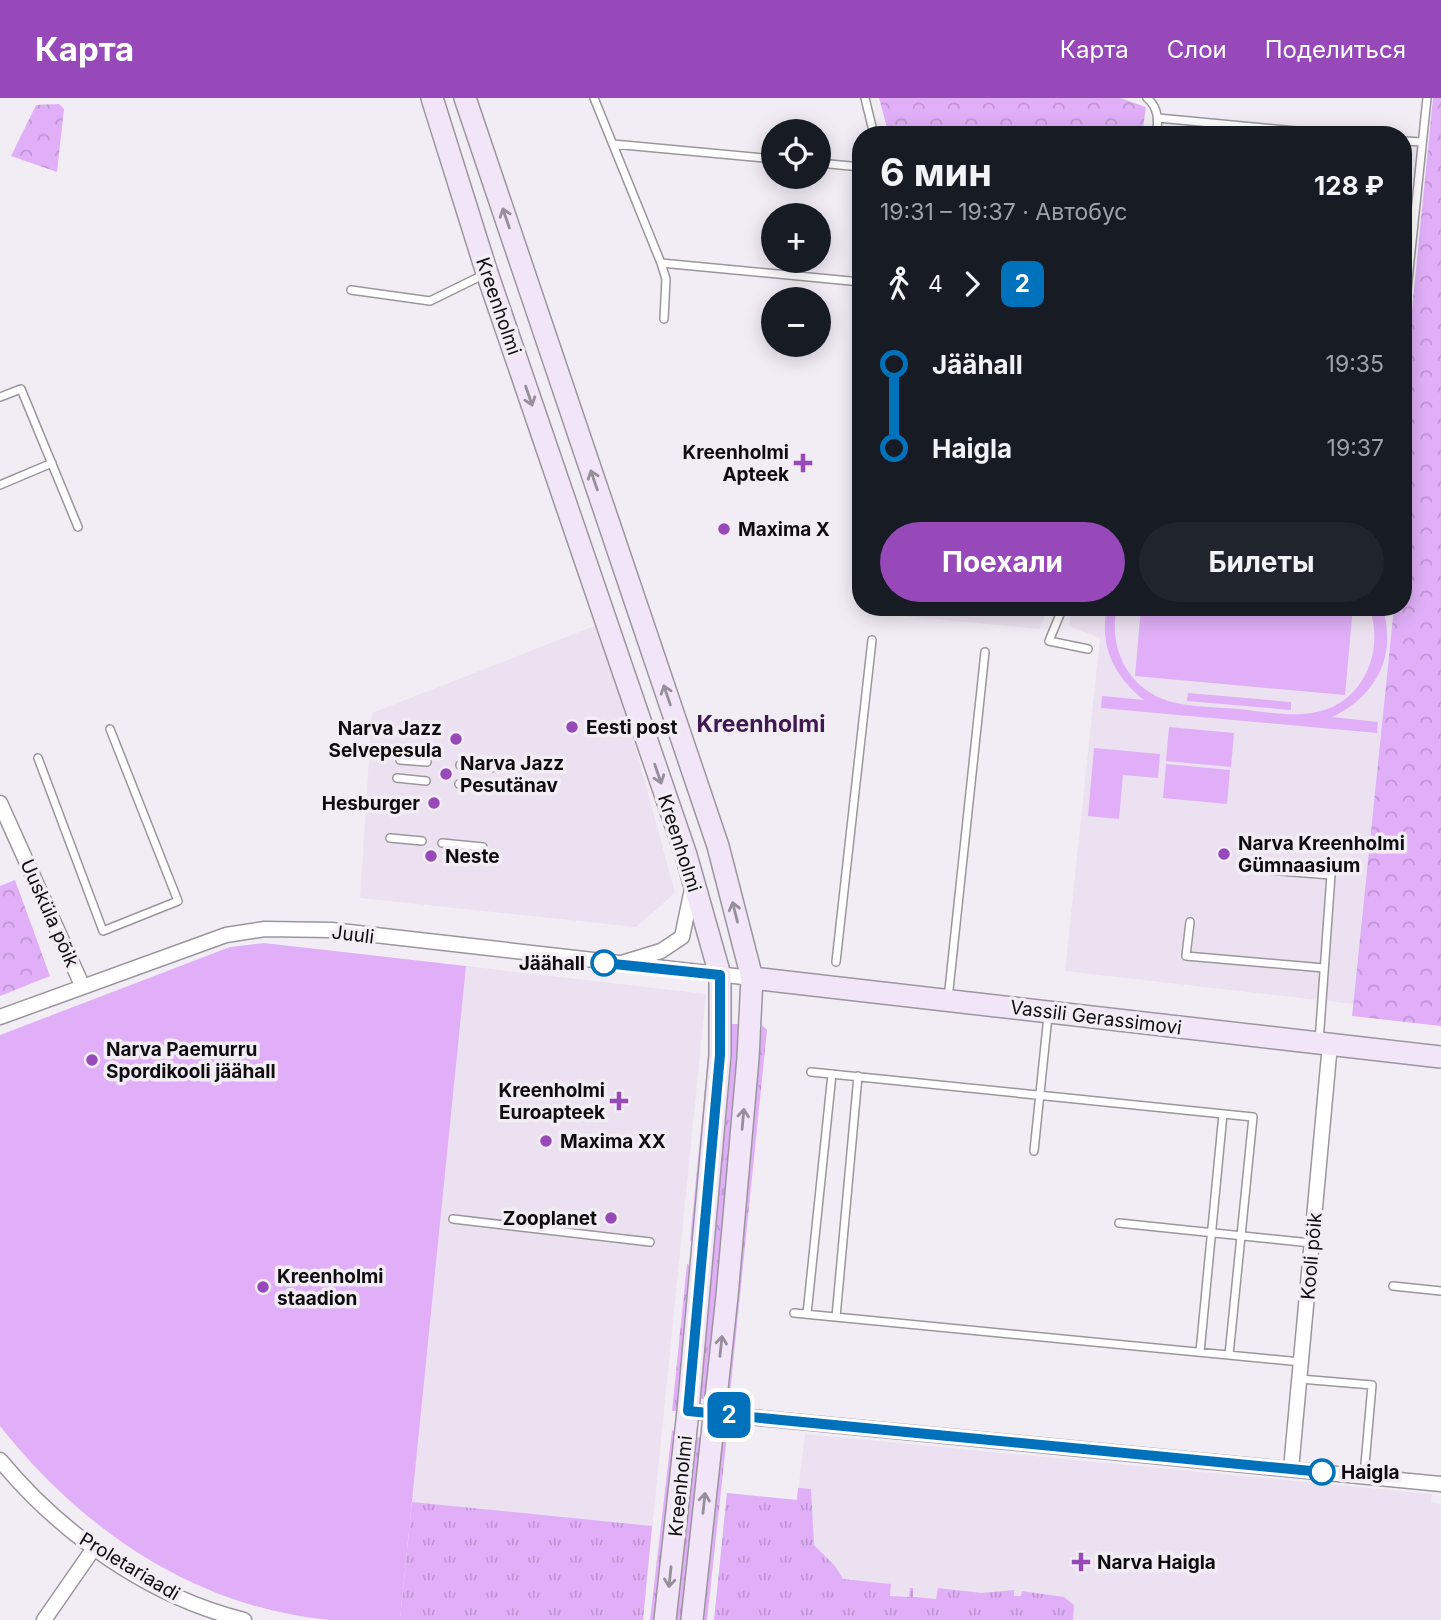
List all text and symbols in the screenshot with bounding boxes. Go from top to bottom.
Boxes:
text: Карта [35,29,134,69]
text: Карта [1060,35,1129,64]
text: Слои [1167,35,1227,64]
text: Поделиться [1265,35,1406,64]
map controls [761,119,831,357]
button: locate [761,119,831,189]
text: 6 мин [880,149,992,195]
text: 128 ₽ [1314,170,1384,201]
text: 19:31 – 19:37 · Автобус [880,198,1128,226]
button: + [761,203,831,273]
one-way arrow [499,207,511,229]
street label: Kreenholmi [471,254,526,358]
icon: walk [880,265,918,303]
icon: forward [953,265,991,303]
text: 2 [1015,269,1030,298]
text: 4 [928,270,943,298]
button: − [761,287,831,357]
text: Jäähall [932,349,1023,380]
text: 19:35 [1326,350,1384,378]
one-way arrow [524,384,536,406]
text: Haigla [932,433,1012,464]
text: 19:37 [1327,434,1384,462]
place label: Kreenholmi Apteek [682,441,789,486]
marker: Kreenholmi Apteek [795,455,811,471]
one-way arrow [587,469,600,491]
place label: Maxima X [738,518,830,541]
marker: Maxima X [716,521,732,537]
button: Поехали [880,522,1125,602]
button: Билеты [1139,522,1384,602]
one-way arrow [660,685,672,707]
district label: Kreenholmi [697,710,825,738]
place label: Eesti post [586,716,677,739]
place label: Narva Jazz Selvepesula [329,717,442,762]
marker: Eesti post [564,719,580,735]
marker: Narva Jazz Selvepesula [448,731,464,747]
place label: Narva Jazz Pesutänav [460,752,564,797]
one-way arrow [653,762,665,784]
marker: Narva Jazz Pesutänav [438,766,454,782]
street label: Kreenholmi [653,791,706,895]
place label: Hesburger [322,792,420,815]
marker: Hesburger [426,795,442,811]
place label: Narva Kreenholmi Gümnaasium [1238,832,1405,877]
place label: Neste [445,845,500,868]
marker: Narva Kreenholmi Gümnaasium [1216,846,1232,862]
marker: Neste [423,848,439,864]
street label: Uusküla põik [15,856,84,971]
one-way arrow [728,901,741,924]
street label: Juuli [330,920,375,949]
marker: Jäähall [591,950,617,976]
place label: Jäähall [519,952,585,975]
street label: Vassili Gerassimovi [1009,996,1183,1039]
place label: Narva Paemurru Spordikooli jäähall [106,1038,276,1083]
marker: Narva Paemurru Spordikooli jäähall [84,1052,100,1068]
place label: Kreenholmi Euroapteek [498,1079,605,1124]
marker: Kreenholmi Euroapteek [611,1093,627,1109]
one-way arrow [737,1109,750,1131]
place label: Maxima XX [560,1130,666,1153]
marker: Maxima XX [538,1133,554,1149]
place label: Zooplanet [503,1207,597,1230]
marker: Zooplanet [603,1210,619,1226]
street label: Kooli põik [1296,1211,1327,1301]
place label: Kreenholmi staadion [277,1265,384,1310]
marker: Kreenholmi staadion [255,1279,271,1295]
one-way arrow [715,1335,728,1358]
line badge: 2 [706,1392,752,1438]
text: 2 [721,1400,737,1429]
street label: Kreenholmi [664,1434,697,1538]
marker: Haigla [1309,1459,1335,1485]
place label: Haigla [1341,1461,1400,1484]
one-way arrow [698,1493,711,1515]
street label: Proletariaadi [76,1528,184,1605]
place label: Narva Haigla [1097,1551,1216,1574]
marker: Narva Haigla [1071,1552,1091,1572]
one-way arrow [664,1565,677,1587]

